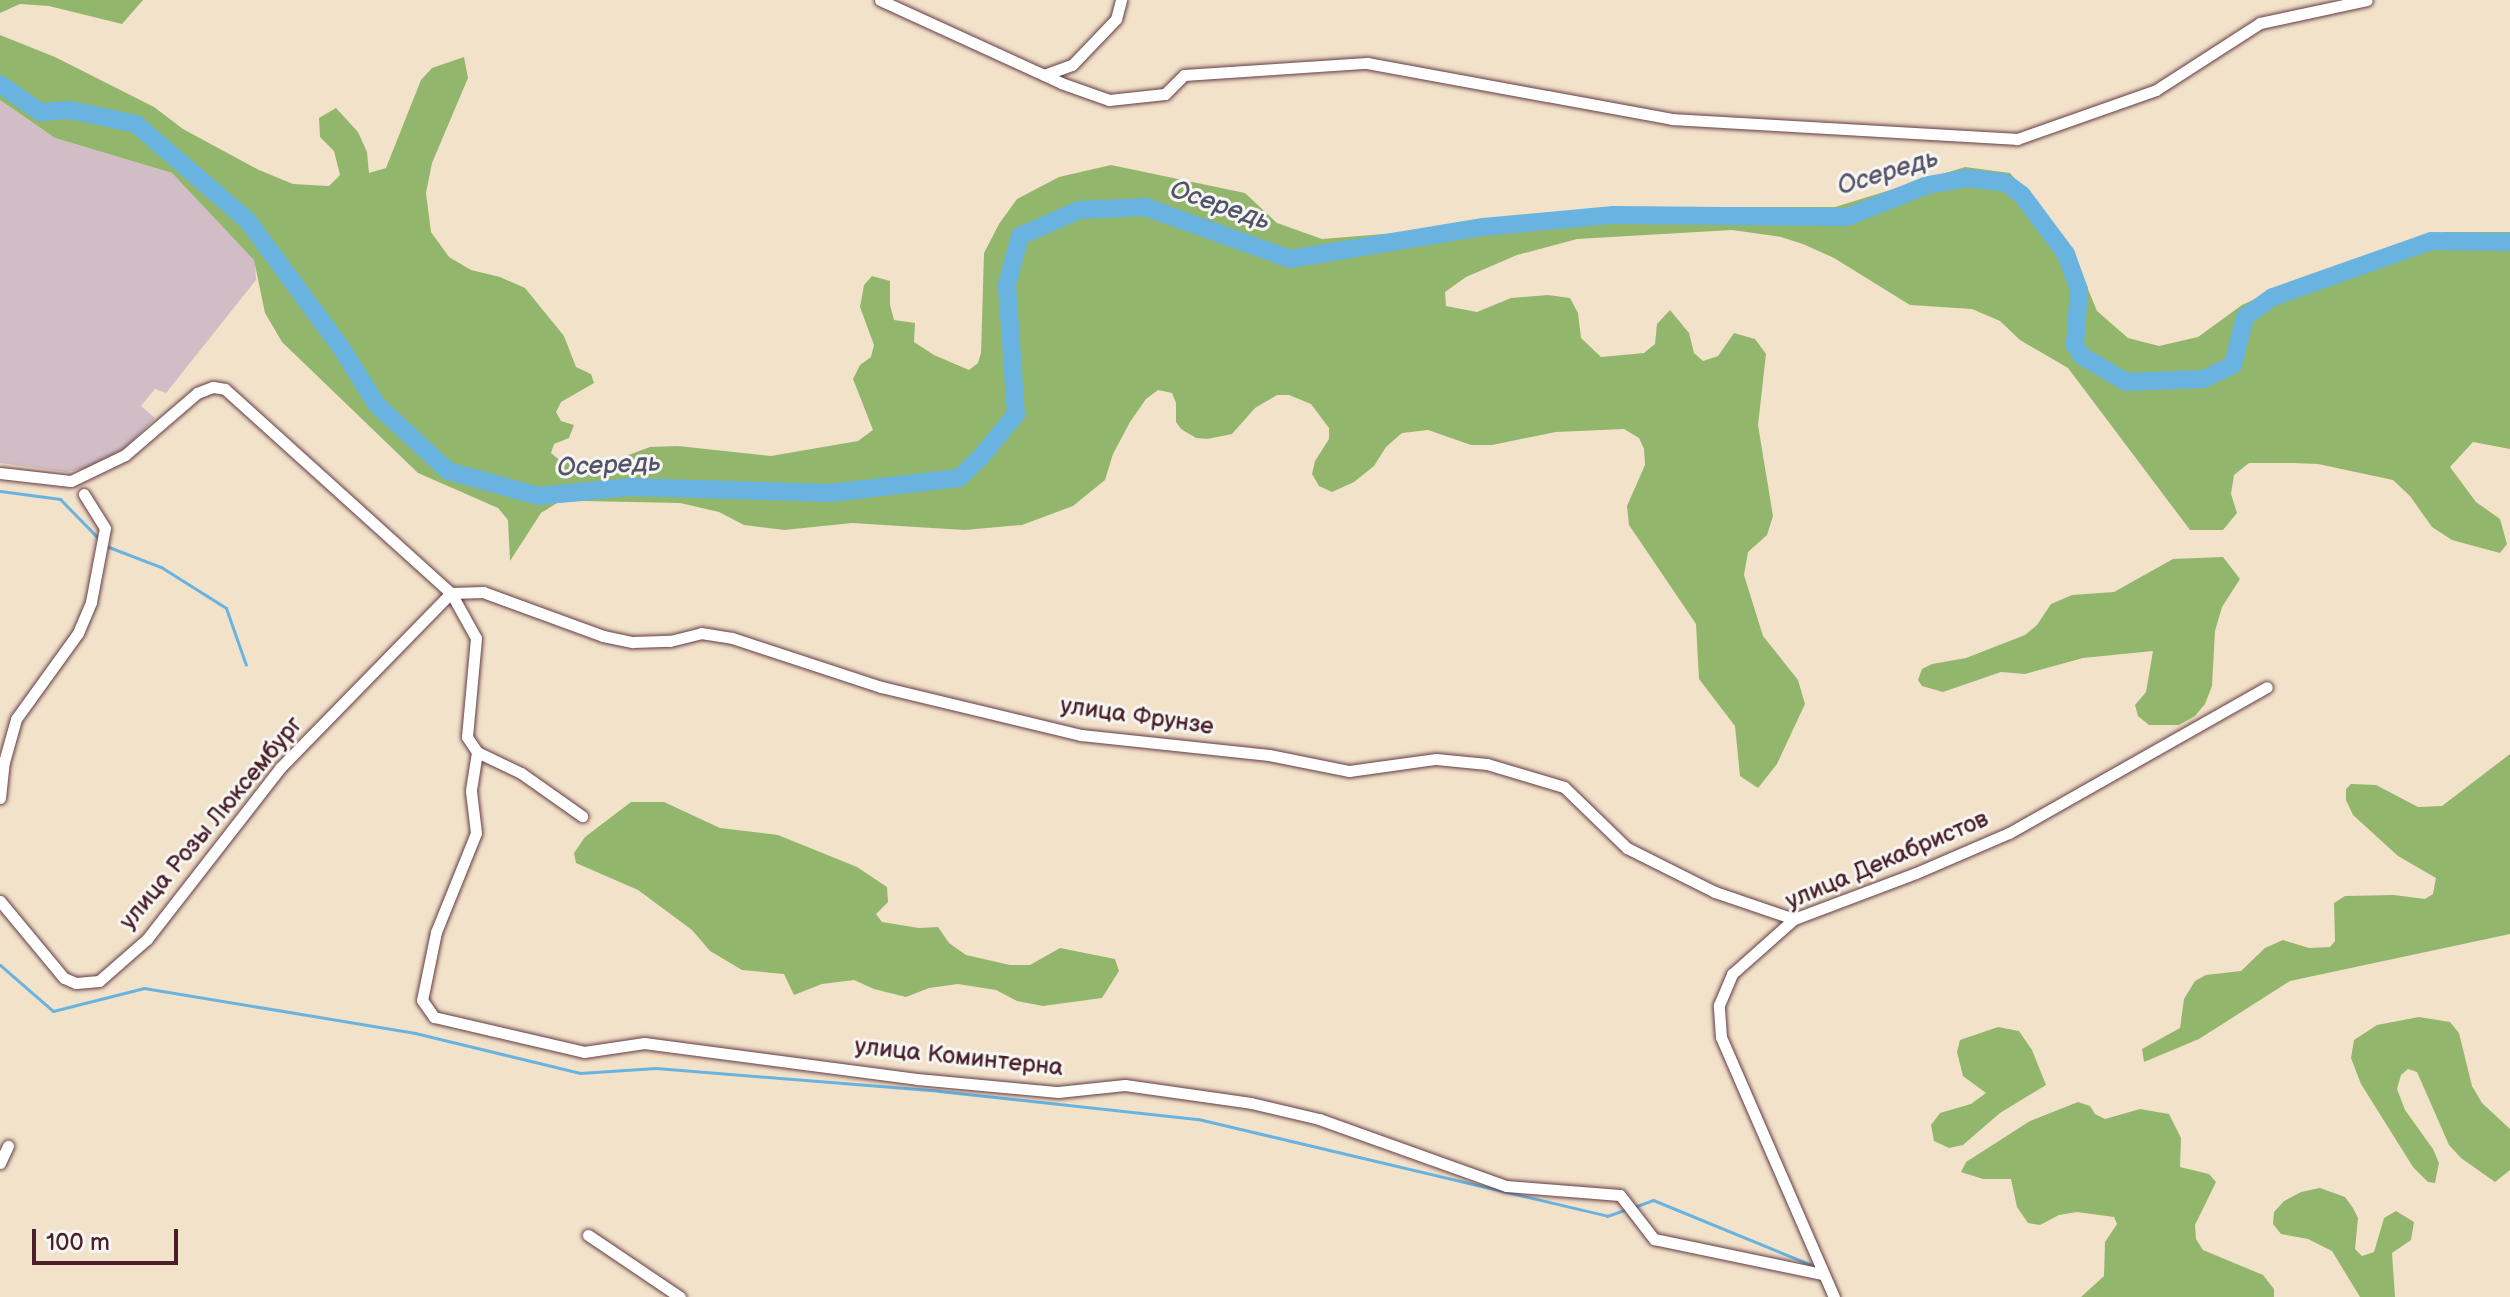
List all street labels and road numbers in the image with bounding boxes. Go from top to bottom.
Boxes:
street label: улица Фрунзе [1058,691,1216,741]
street label: улица Розы Люксембург [113,711,309,935]
street label: улица Декабристов [1781,804,1993,916]
street label: улица Коминтерна [853,1032,1065,1082]

